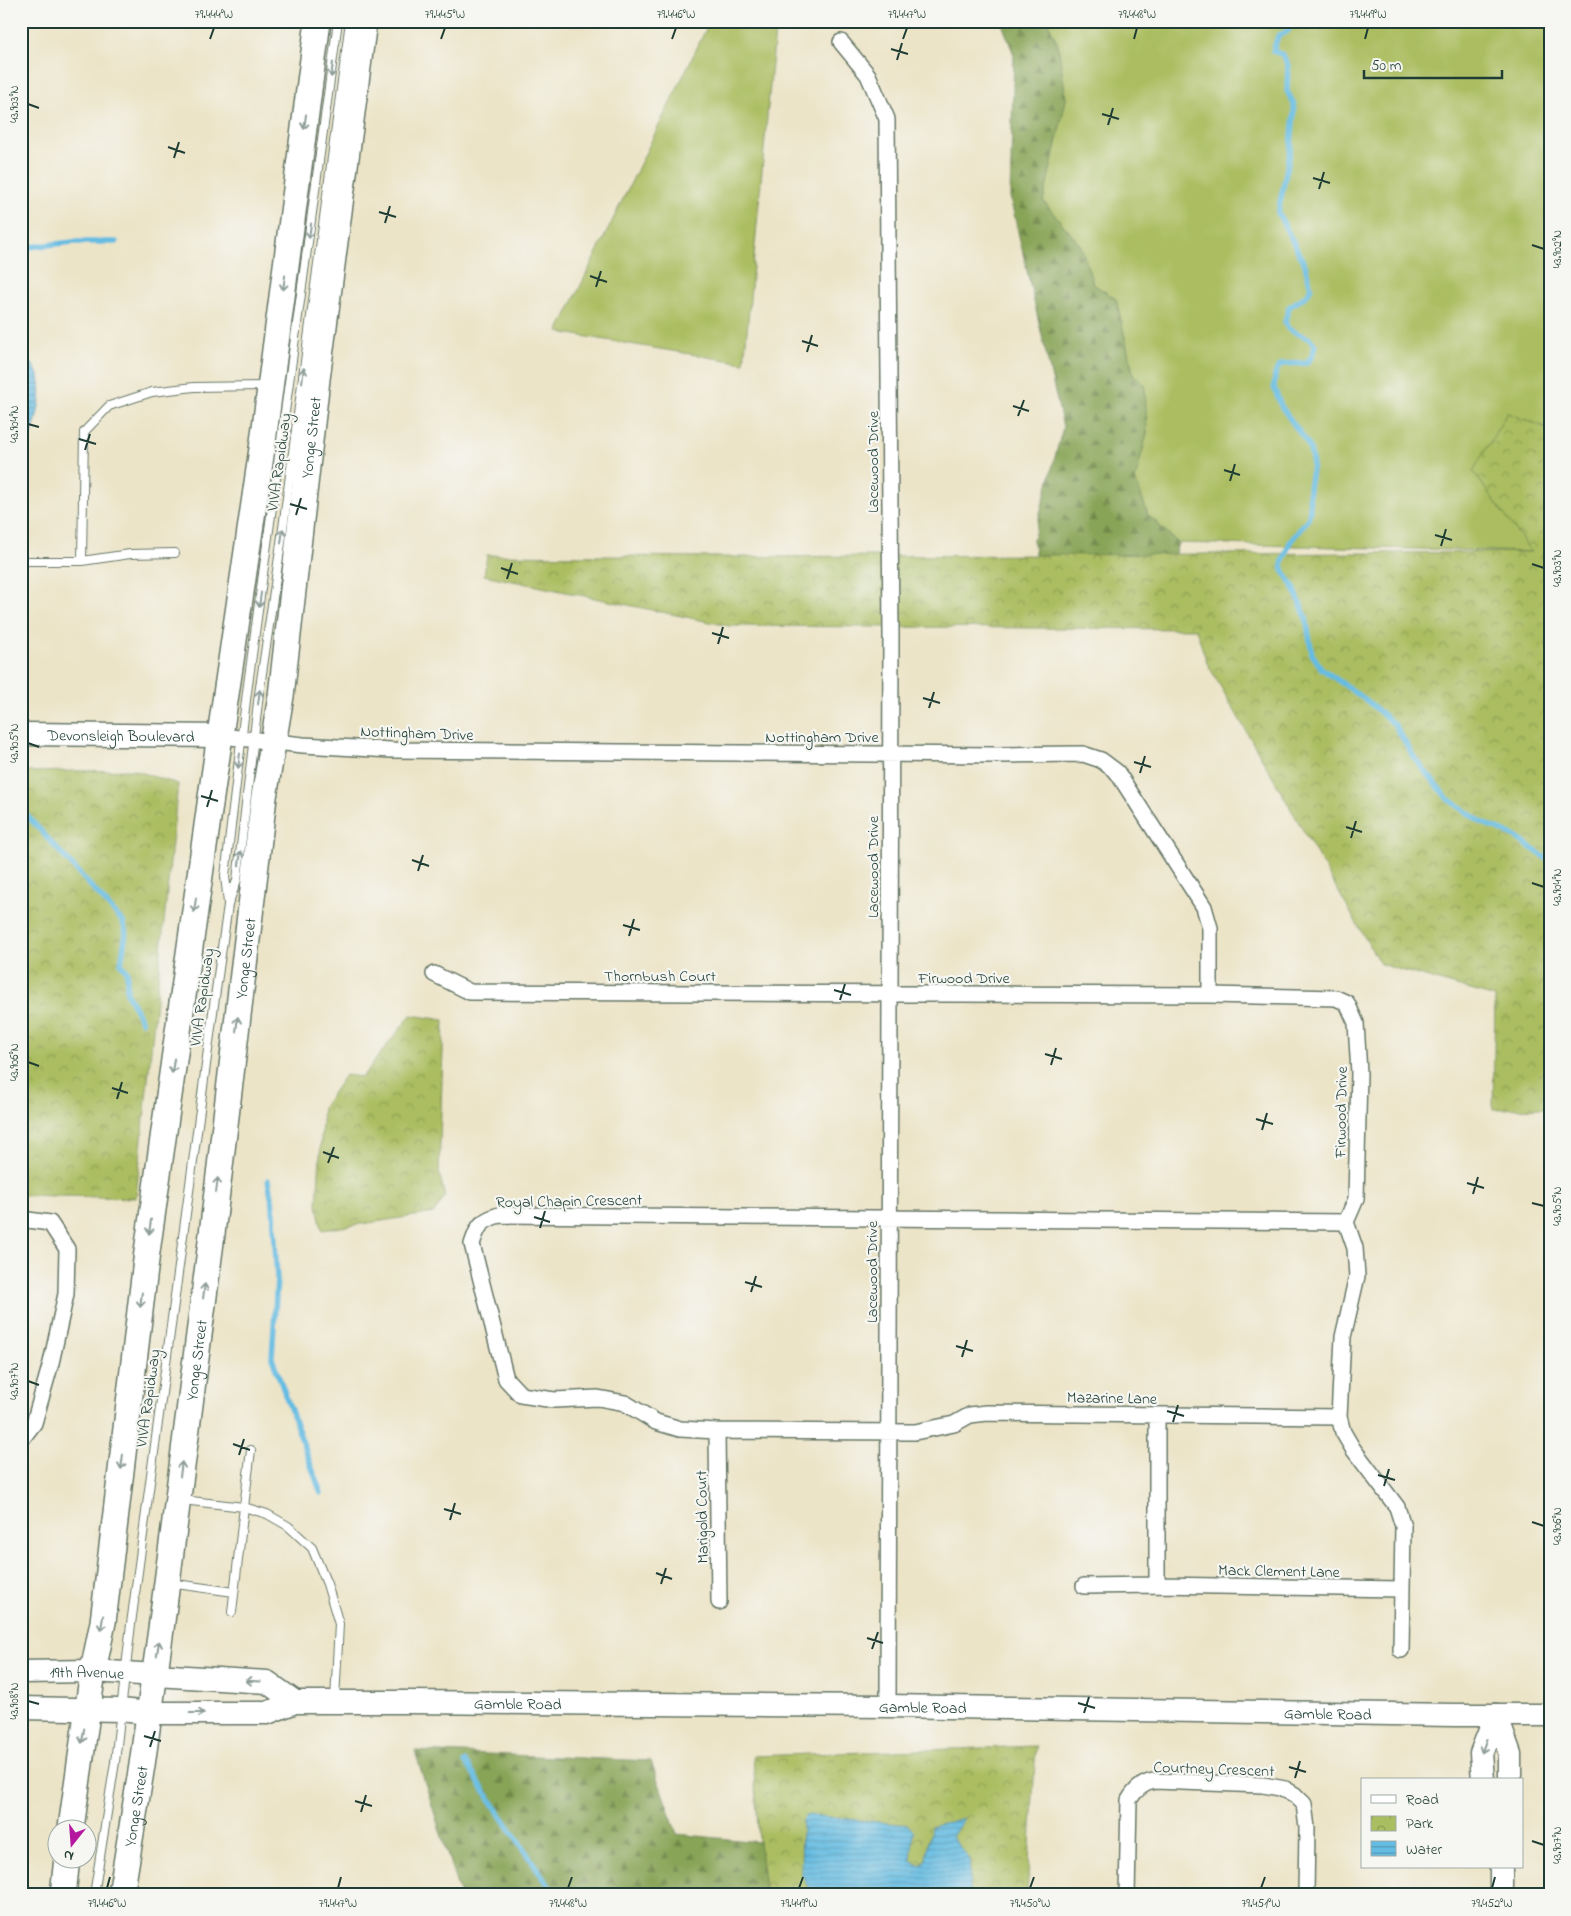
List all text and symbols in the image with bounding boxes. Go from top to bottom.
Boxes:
text: 79.444°W [195,6,233,24]
text: 79.445°W [425,6,465,24]
text: 79.446°W [657,6,695,24]
text: 79.447°W [888,6,926,24]
text: 79.448°W [1118,6,1156,24]
text: 79.449°W [1349,6,1387,24]
scale bar [1364,48,1501,80]
text: 50 m [1371,55,1402,77]
one-way arrow [326,61,336,77]
text: 43.903°N [6,85,24,123]
one-way arrow [300,113,310,129]
one-way arrow [305,222,315,238]
text: 43.902°N [1549,230,1567,268]
one-way arrow [279,274,289,290]
one-way arrow [299,367,309,383]
street label: Yonge Street [296,395,329,480]
text: 43.904°N [6,405,24,443]
street label: Lacewood Drive [862,410,886,513]
street label: VIVA Rapidway [261,412,299,514]
one-way arrow [277,529,287,545]
text: 43.903°N [1549,549,1567,587]
one-way arrow [254,591,264,607]
one-way arrow [254,689,264,705]
street label: Nottingham Drive [360,720,475,748]
text: 43.905°N [6,723,24,763]
street label: Devonsleigh Boulevard [46,724,195,750]
street label: Nottingham Drive [765,726,879,750]
one-way arrow [234,753,244,769]
street label: Lacewood Drive [862,815,886,918]
one-way arrow [235,851,245,867]
text: 43.904°N [1549,868,1567,906]
one-way arrow [190,897,200,913]
street label: Yonge Street [230,916,264,1001]
street label: VIVA Rapidway [184,947,222,1049]
street label: Thornbush Court [604,965,717,989]
street label: Firwood Drive [917,967,1011,991]
one-way arrow [232,1016,242,1032]
text: 43.906°N [6,1043,24,1081]
one-way arrow [168,1058,178,1074]
street label: Firwood Drive [1329,1065,1355,1159]
one-way arrow [212,1178,222,1194]
text: 43.905°N [1549,1186,1567,1226]
street label: Royal Chapin Crescent [496,1189,643,1215]
one-way arrow [145,1218,155,1234]
street label: Lacewood Drive [861,1220,885,1323]
one-way arrow [199,1283,209,1299]
one-way arrow [136,1292,146,1308]
street label: Yonge Street [181,1318,215,1403]
street label: VIVA Rapidway [130,1348,168,1450]
text: 43.907°N [6,1362,24,1400]
street label: Mazarine Lane [1067,1386,1158,1412]
one-way arrow [117,1453,127,1469]
one-way arrow [176,1462,186,1478]
street label: Marigold Court [690,1469,716,1564]
text: 43.906°N [1549,1507,1567,1545]
street label: Mack Clement Lane [1218,1559,1341,1585]
one-way arrow [97,1615,107,1631]
one-way arrow [153,1640,163,1656]
street label: 19th Avenue [49,1661,126,1687]
one-way arrow [245,1676,261,1685]
text: 43.908°N [6,1683,24,1719]
street label: Gamble Road [474,1693,562,1717]
street label: Gamble Road [879,1696,967,1721]
street label: Gamble Road [1284,1702,1372,1728]
one-way arrow [188,1708,205,1718]
one-way arrow [78,1728,88,1744]
one-way arrow [1479,1738,1488,1754]
street label: Courtney Crescent [1153,1756,1275,1784]
street label: Yonge Street [119,1764,156,1849]
legend [1361,1778,1524,1868]
text: Road [1406,1789,1439,1811]
text: Park [1406,1813,1434,1835]
north arrow [48,1818,98,1868]
text: 43.907°N [1549,1826,1567,1864]
text: Water [1406,1839,1442,1861]
text: N [61,1844,76,1866]
text: 79.446°W [88,1895,126,1913]
text: 79.447°W [319,1895,357,1913]
text: 79.448°W [549,1895,587,1913]
text: 79.449°W [780,1895,818,1913]
text: 79.450°W [1010,1895,1050,1913]
text: 79.451°W [1241,1895,1281,1913]
text: 79.452°W [1471,1895,1513,1913]

